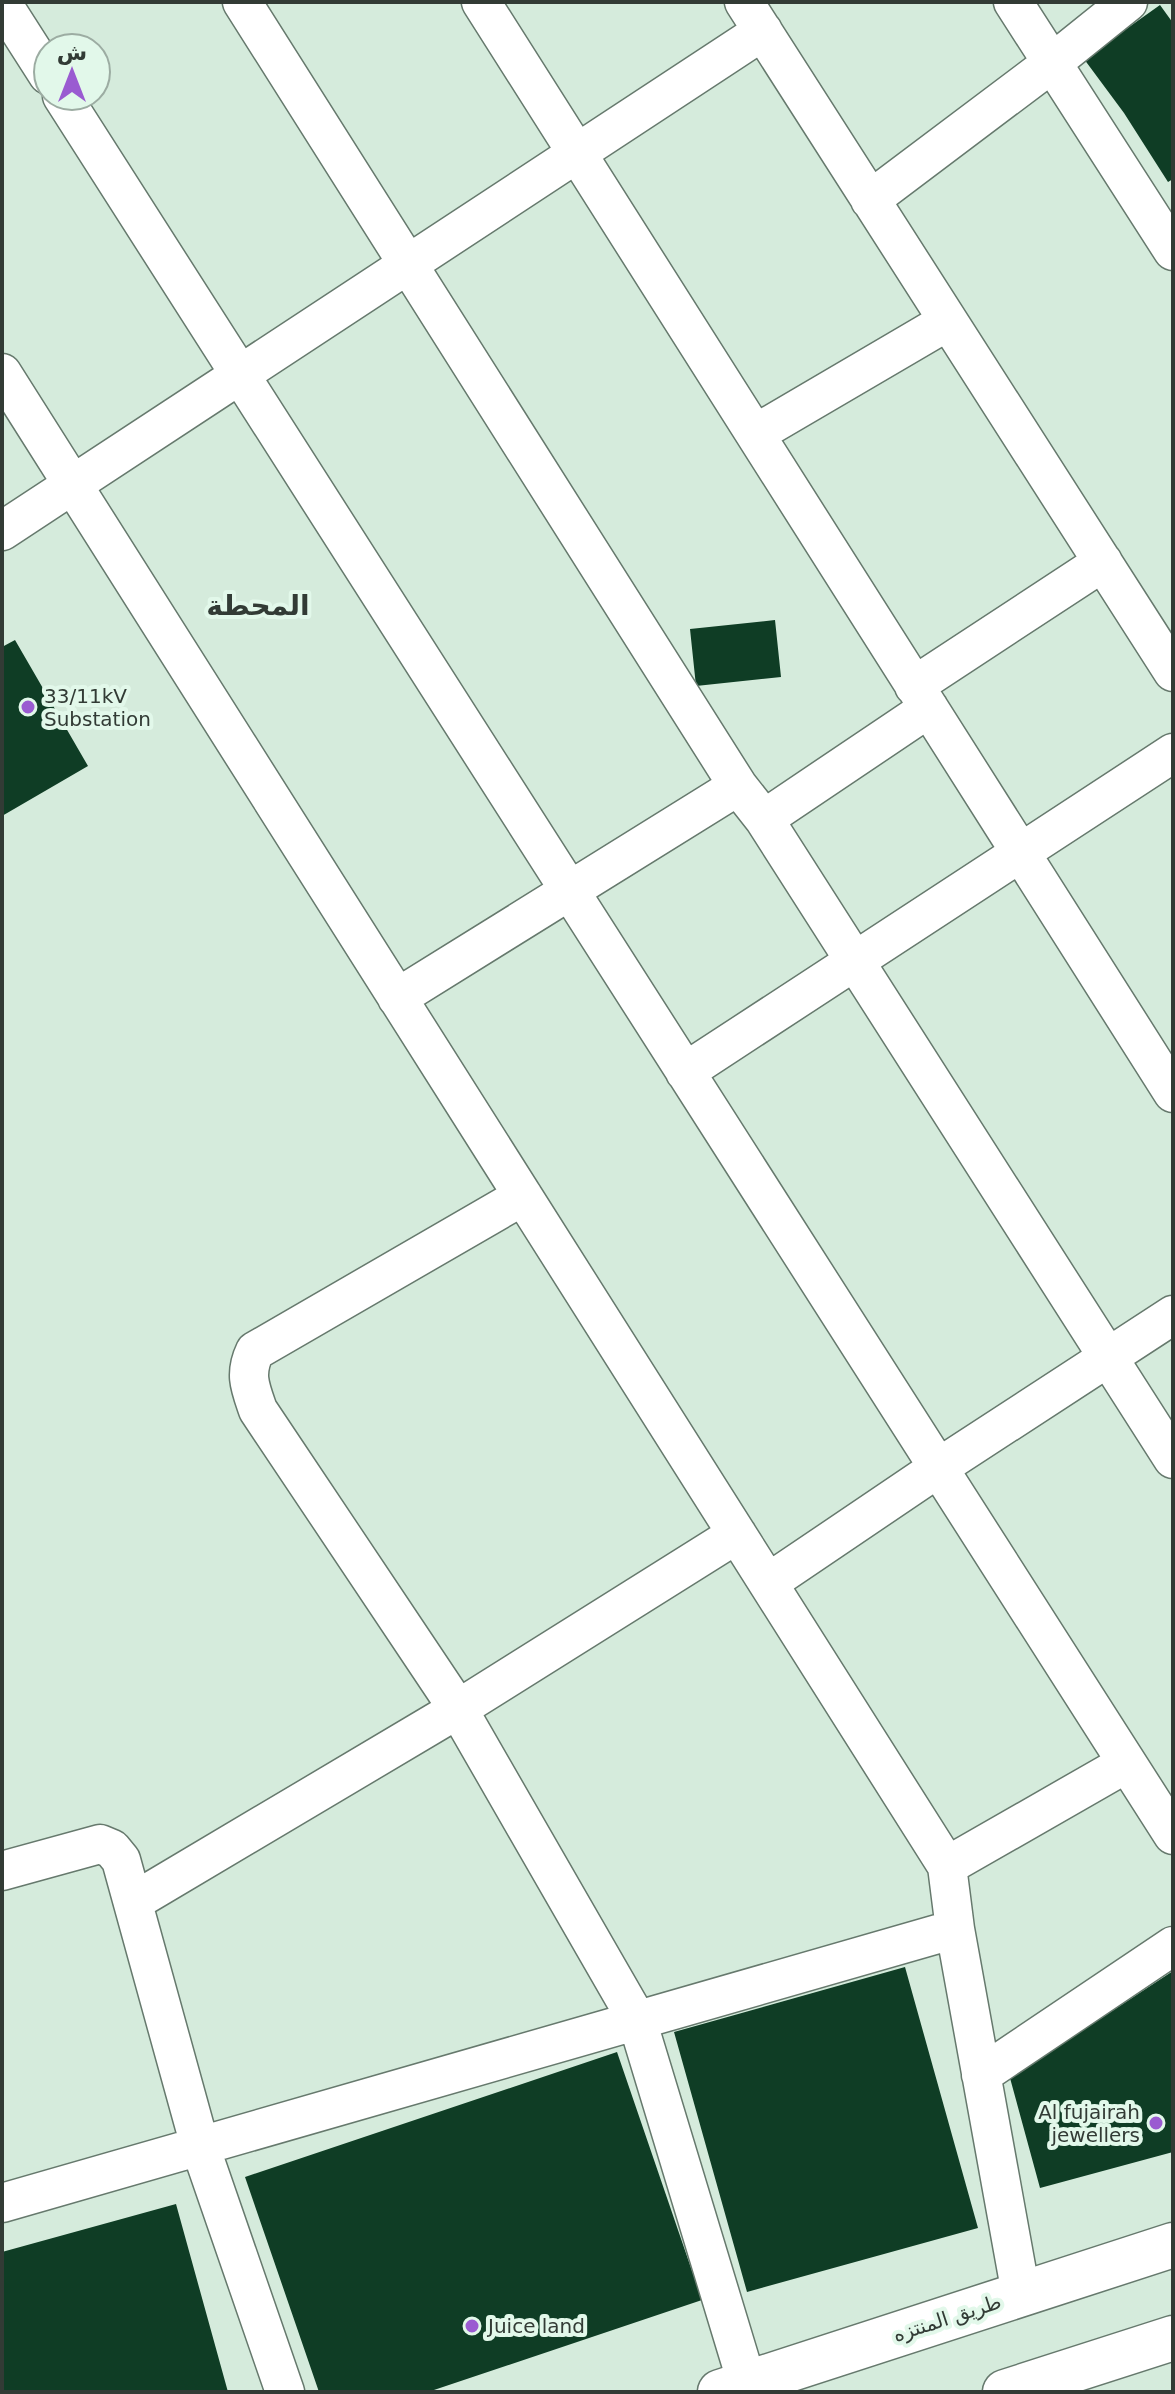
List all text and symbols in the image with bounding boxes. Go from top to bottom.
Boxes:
north arrow [32,32,112,112]
text: ش [57,40,87,65]
district label: المحطة [206,589,310,622]
place label: 33/11kV Substation [44,684,151,731]
marker: 33/11kV Substation [19,698,37,716]
place label: Al fujairah jewellers [1038,2100,1140,2147]
marker: Al fujairah jewellers [1147,2114,1165,2132]
street label: طريق المنتزه [890,2289,1004,2347]
place label: Juice land [486,2314,585,2338]
marker: Juice land [463,2317,481,2335]

